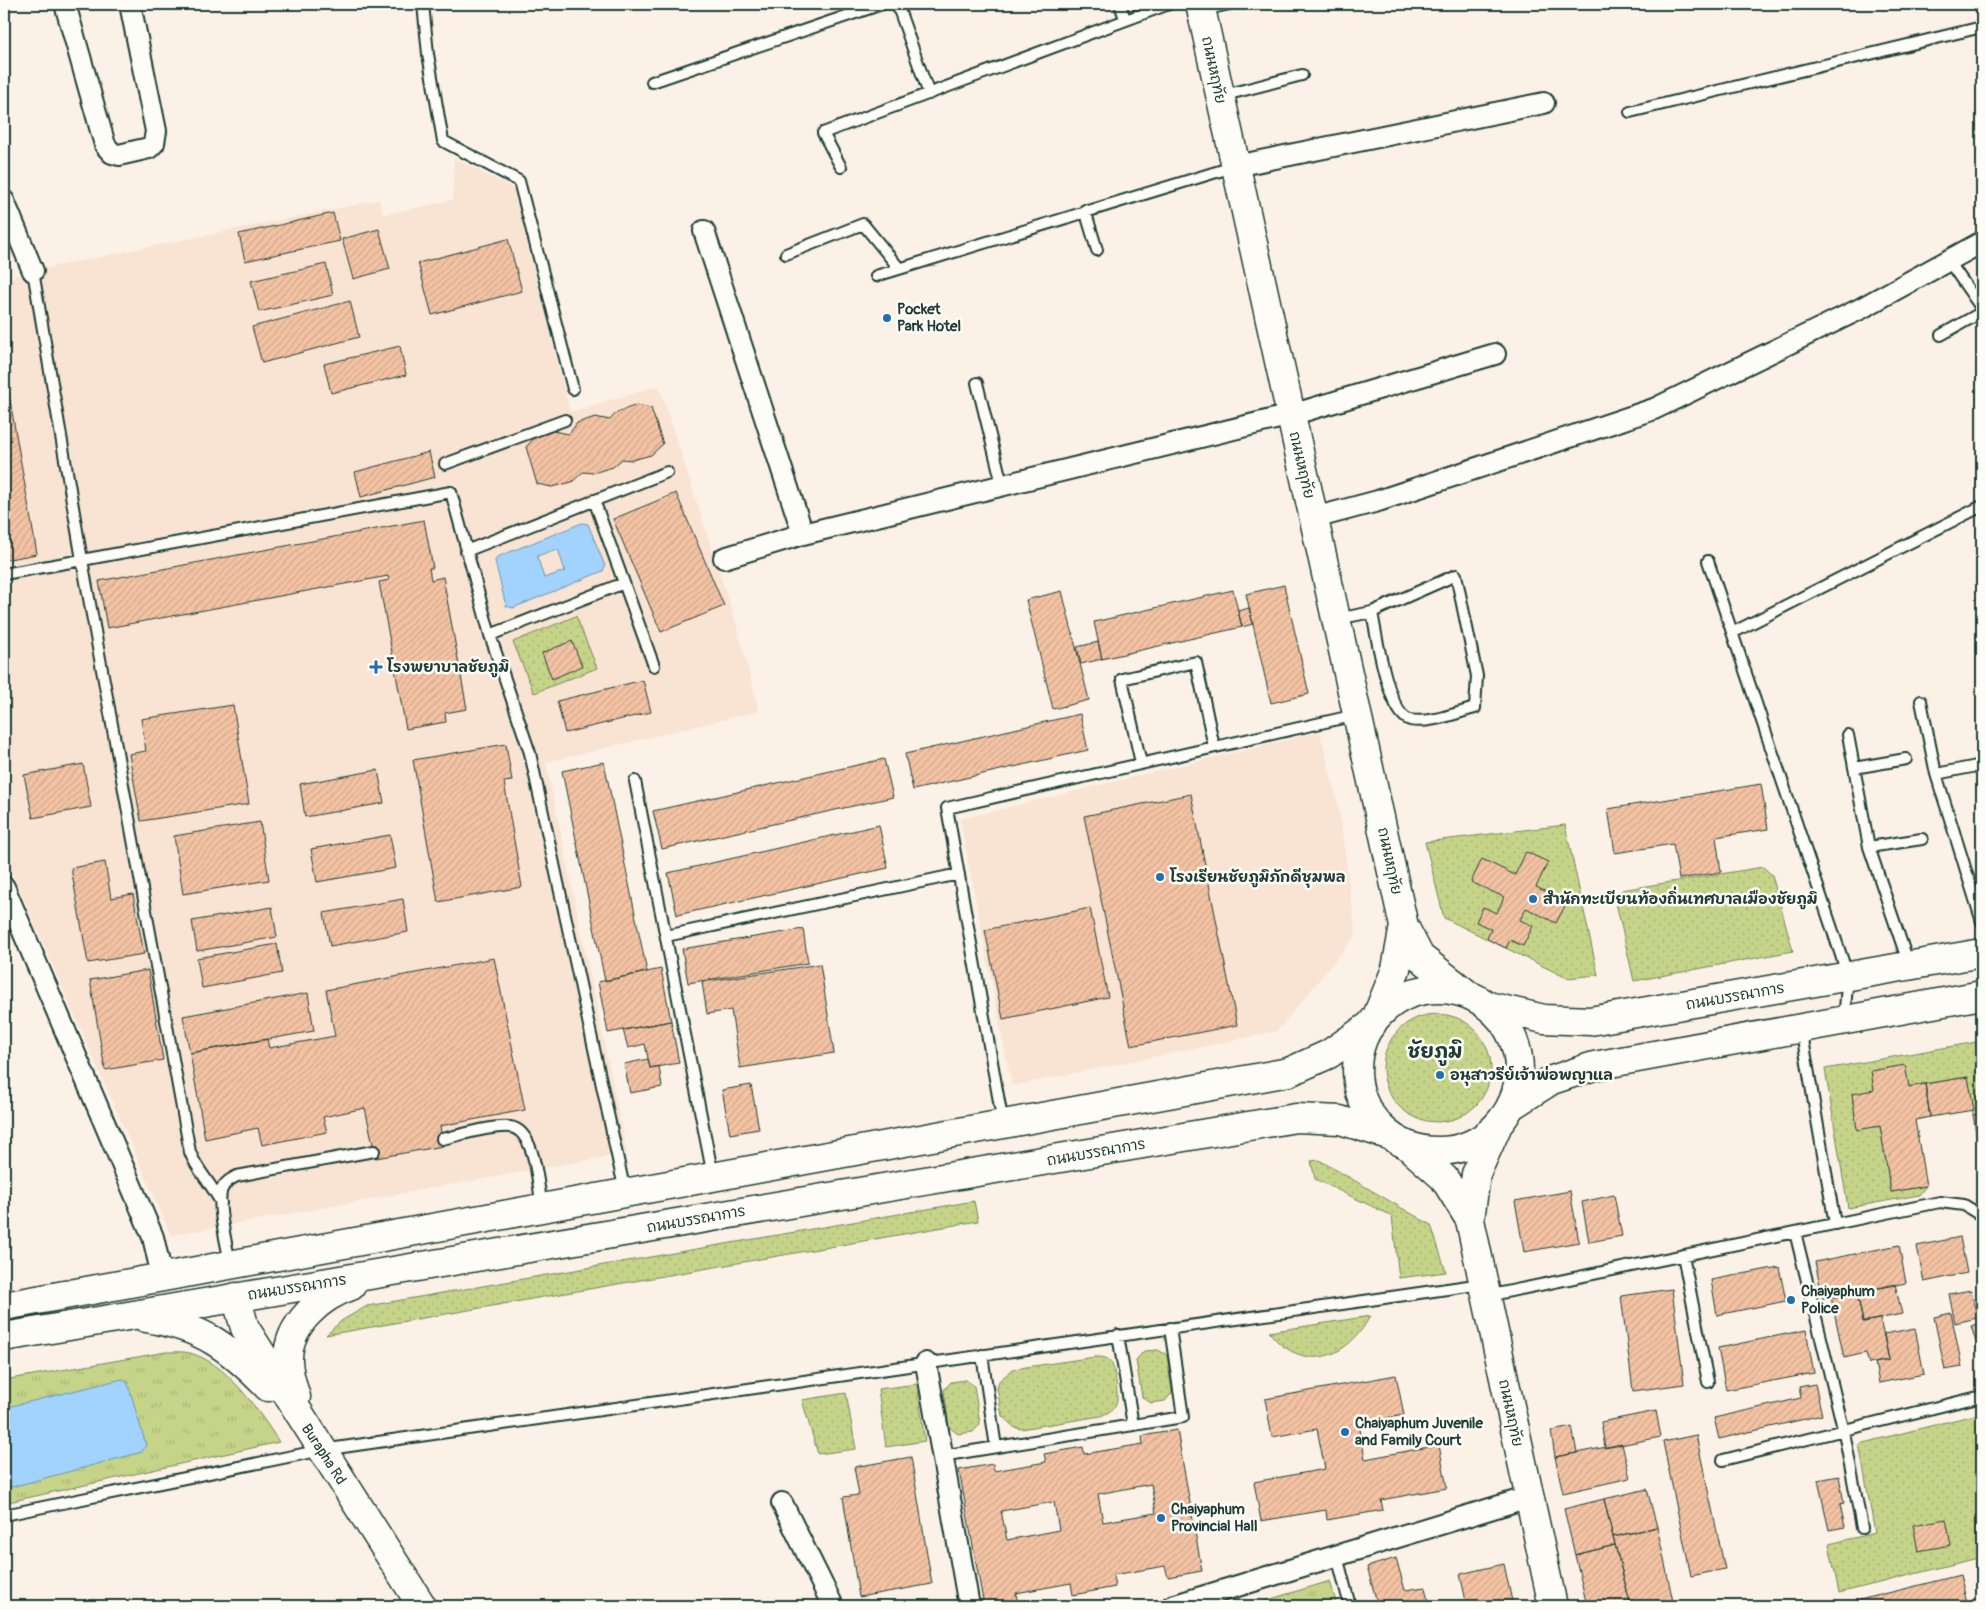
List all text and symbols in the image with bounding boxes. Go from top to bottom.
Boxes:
street label: ถนนหฤทัย [1197,35,1230,106]
place label: Pocket Park Hotel [897,300,961,336]
marker: Pocket Park Hotel [881,312,893,324]
street label: ถนนหฤทัย [1285,430,1318,501]
place label: โรงพยาบาลชัยภูมิ [386,657,509,678]
marker: โรงพยาบาลชัยภูมิ [369,660,383,674]
street label: ถนนหฤทัย [1373,826,1406,897]
place label: โรงเรียนชัยภูมิภักดีชุมพล [1169,867,1345,888]
marker: โรงเรียนชัยภูมิภักดีชุมพล [1154,871,1166,883]
place label: สำนักทะเบียนท้องถิ่นเทศบาลเมืองชัยภูมิ [1543,886,1818,910]
marker: สำนักทะเบียนท้องถิ่นเทศบาลเมืองชัยภูมิ [1527,893,1539,905]
street label: ถนนบรรณาการ [1684,978,1786,1015]
district label: ชัยภูมิ [1408,1039,1462,1066]
place label: อนุสาวรีย์เจ้าพ่อพญาแล [1450,1065,1613,1086]
marker: อนุสาวรีย์เจ้าพ่อพญาแล [1434,1069,1446,1081]
street label: ถนนบรรณาการ [1045,1134,1147,1171]
street label: ถนนบรรณาการ [645,1201,747,1238]
street label: ถนนบรรณาการ [246,1270,348,1305]
place label: Chaiyaphum Police [1801,1282,1875,1318]
marker: Chaiyaphum Police [1785,1294,1797,1306]
street label: ถนนหฤทัย [1494,1378,1527,1449]
place label: Chaiyaphum Juvenile and Family Court [1355,1414,1483,1450]
street label: Burapha Rd [297,1420,350,1488]
marker: Chaiyaphum Juvenile and Family Court [1339,1426,1351,1438]
place label: Chaiyaphum Provincial Hall [1171,1500,1258,1536]
marker: Chaiyaphum Provincial Hall [1155,1512,1167,1524]

